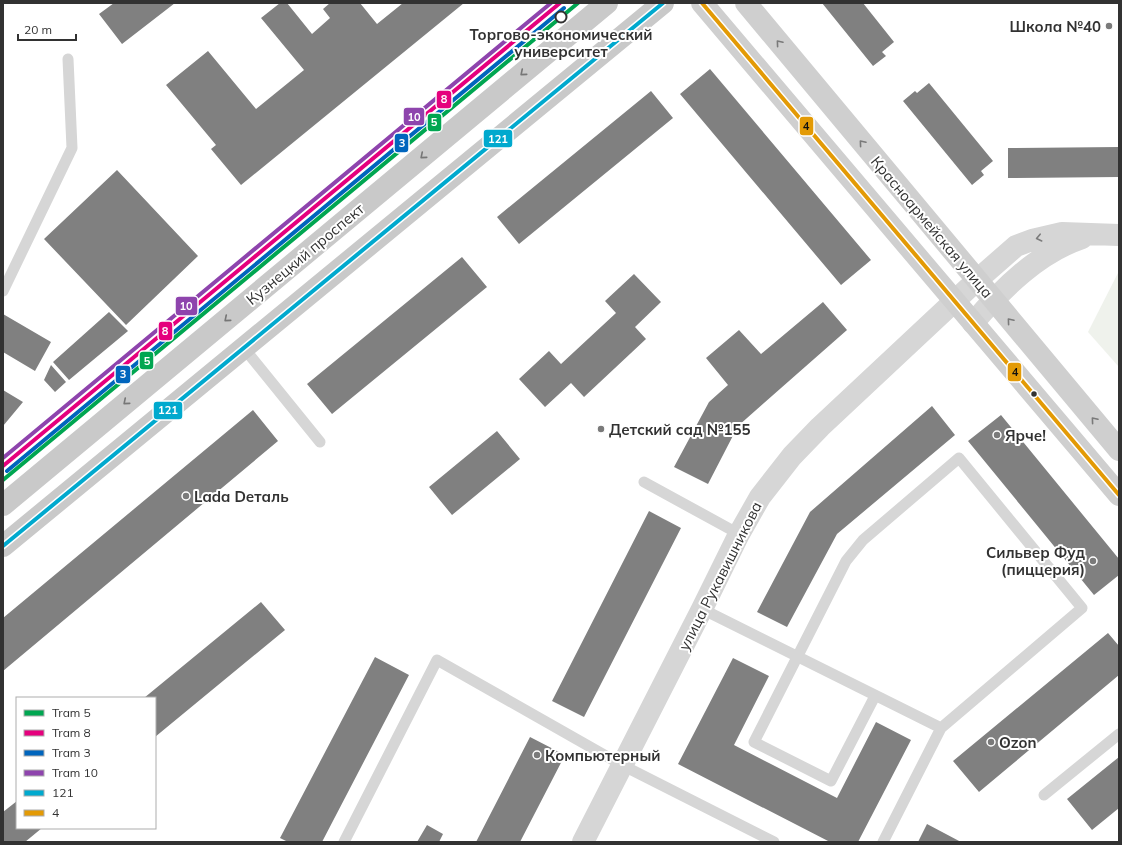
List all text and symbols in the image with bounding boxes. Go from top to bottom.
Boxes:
marker: Торгово-экономический университет [554,10,568,24]
scale bar [18,16,76,42]
place label: Школа №40 [1010,17,1101,36]
marker: Школа №40 [1104,21,1114,31]
text: 20 m [24,22,52,37]
place label: Торгово-экономический университет [469,25,653,61]
one-way arrow [777,40,784,47]
one-way arrow [521,68,528,75]
line badge: 8 [436,90,452,109]
text: 8 [441,92,448,106]
line badge: 10 [403,107,425,126]
text: 10 [407,110,421,124]
line badge: 5 [427,113,442,132]
text: 5 [431,115,438,129]
line badge: 4 [799,116,814,136]
text: 4 [803,119,810,133]
line badge: 121 [483,129,513,148]
text: 121 [488,132,508,146]
line badge: 3 [394,133,409,153]
text: 3 [399,136,406,150]
one-way arrow [860,140,867,147]
one-way arrow [421,151,428,158]
street label: Красноармейская улица [867,152,997,302]
street label: Кузнецкий проспект [242,199,368,309]
one-way arrow [1035,234,1042,242]
line badge: 10 [175,296,198,316]
text: 10 [179,299,193,313]
one-way arrow [224,315,231,322]
one-way arrow [1008,318,1015,326]
line badge: 8 [158,321,173,341]
text: 8 [162,324,169,338]
line badge: 5 [139,351,154,370]
text: 5 [144,354,151,368]
line badge: 4 [1007,362,1022,382]
line badge: 3 [115,365,131,384]
text: 4 [1012,365,1019,379]
text: 3 [120,367,127,381]
unlabelled marker [1029,389,1039,399]
one-way arrow [124,398,131,405]
line badge: 121 [153,401,183,420]
text: 121 [158,403,178,417]
one-way arrow [1091,418,1098,425]
place label: Детский сад №155 [609,420,750,439]
marker: Детский сад №155 [596,424,606,434]
place label: Ярче! [1005,426,1046,445]
marker: Ярче! [992,430,1002,440]
place label: Lada Dеталь [194,487,289,506]
marker: Lada Dеталь [181,491,191,501]
street label: улица Рукавишникова [674,498,766,654]
place label: Сильвер Фуд (пиццерия) [986,543,1086,579]
marker: Сильвер Фуд (пиццерия) [1088,556,1098,566]
legend [16,697,156,829]
text: Tram 5 [52,705,91,720]
text: Tram 8 [52,725,91,740]
place label: Ozon [999,733,1036,752]
marker: Ozon [986,737,996,747]
text: Tram 3 [52,745,91,760]
place label: Компьютерный [545,746,660,765]
marker: Компьютерный [532,750,542,760]
text: Tram 10 [52,765,98,780]
text: 121 [52,785,74,800]
text: 4 [52,805,59,820]

